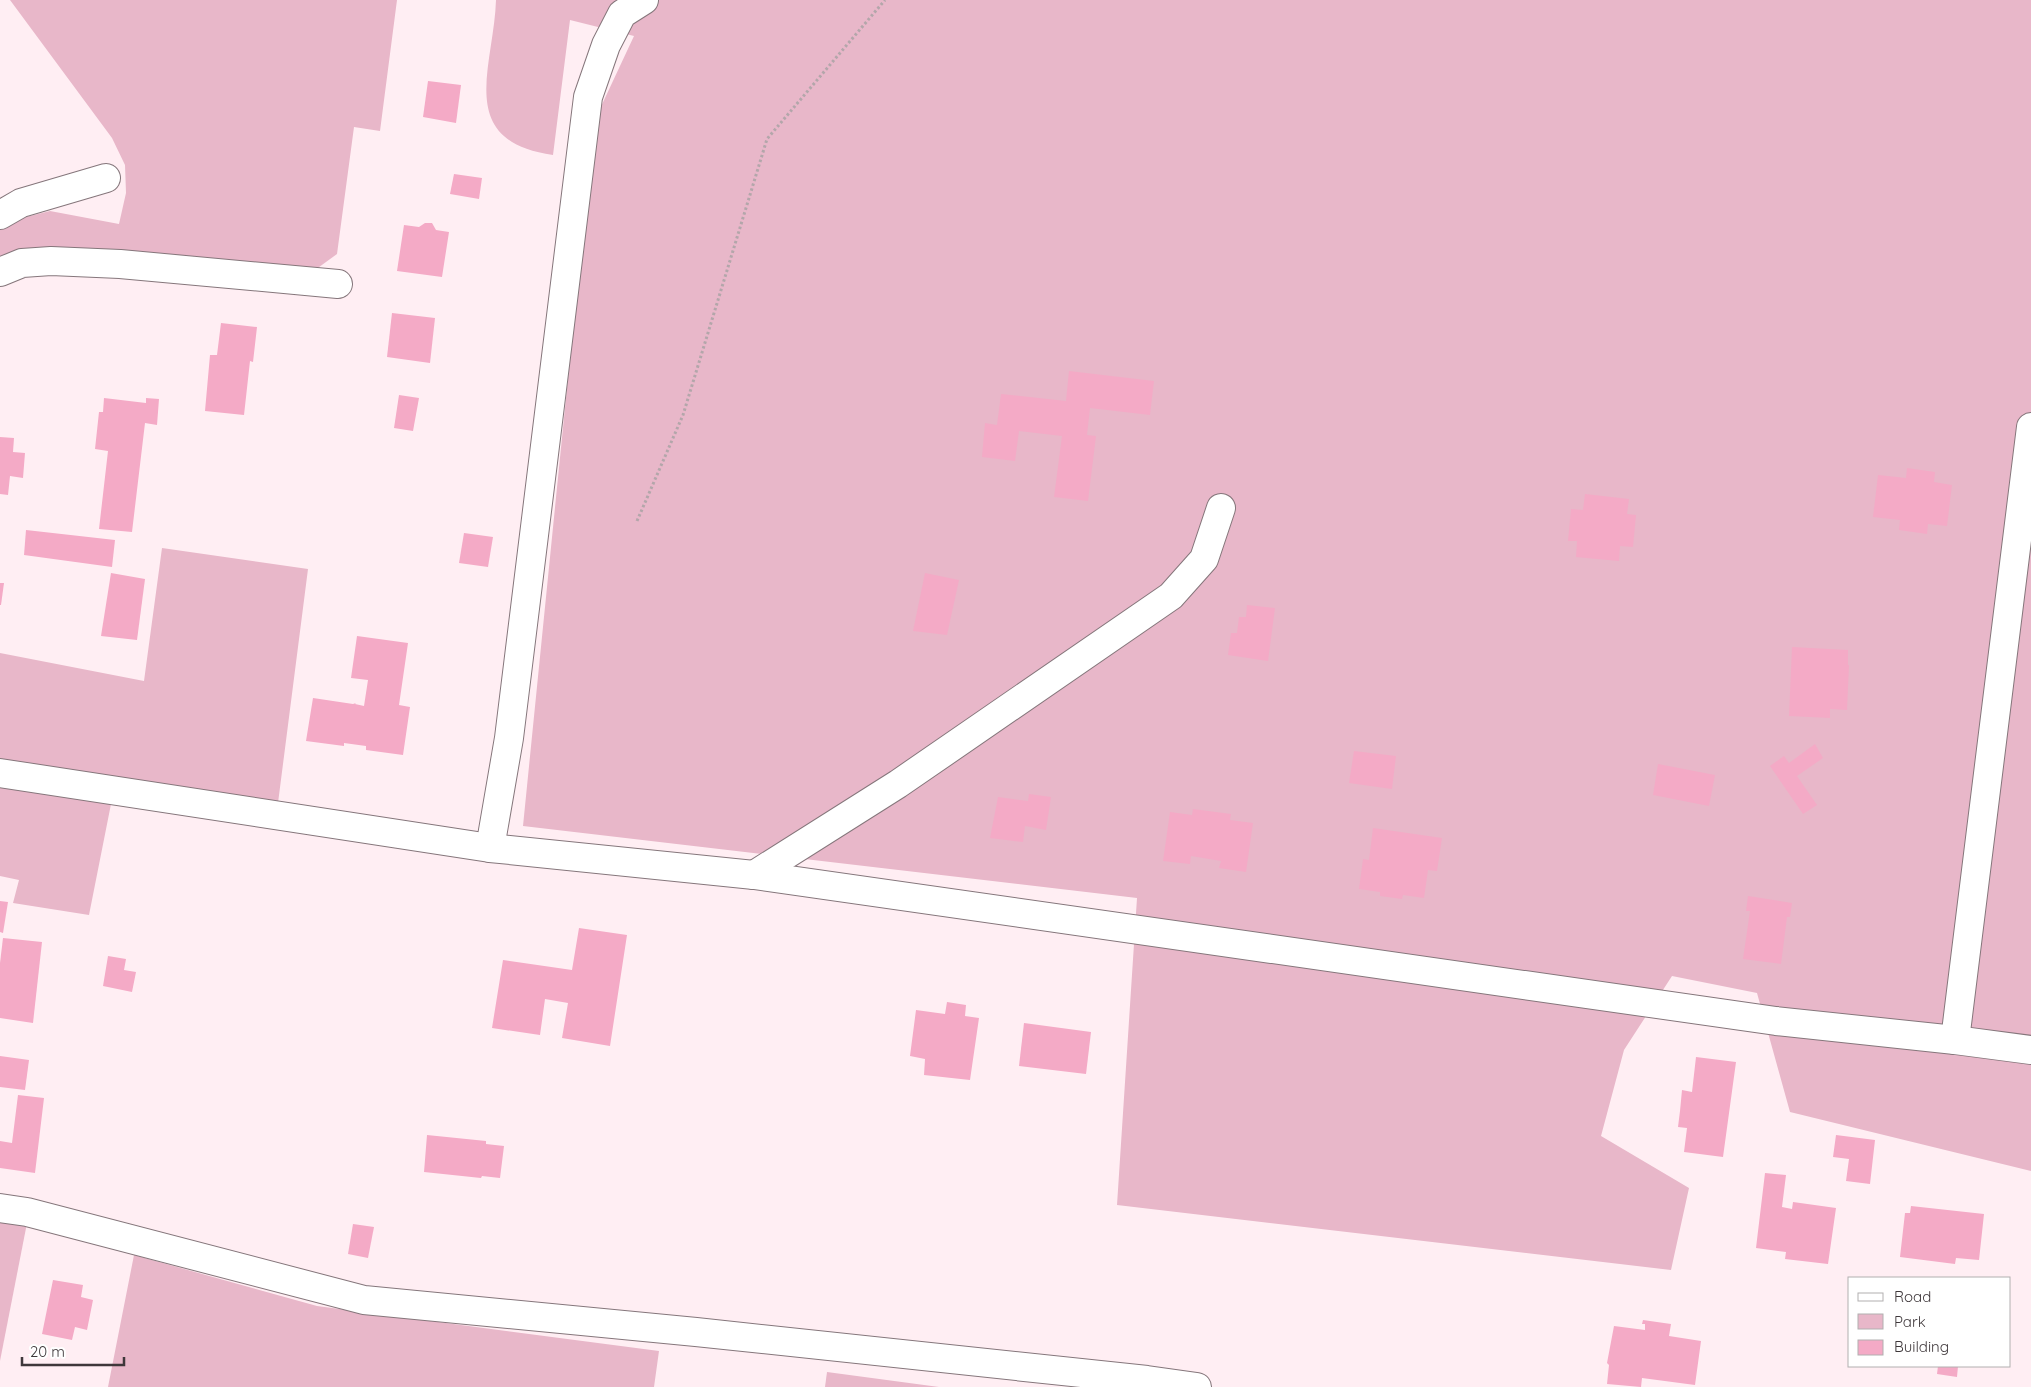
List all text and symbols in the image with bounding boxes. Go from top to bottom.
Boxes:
legend [1848,1277,2011,1367]
text: Road [1894,1287,1931,1306]
text: Park [1894,1312,1926,1331]
scale bar [22,1334,125,1366]
text: Building [1894,1337,1949,1356]
text: 20 m [30,1342,65,1361]

